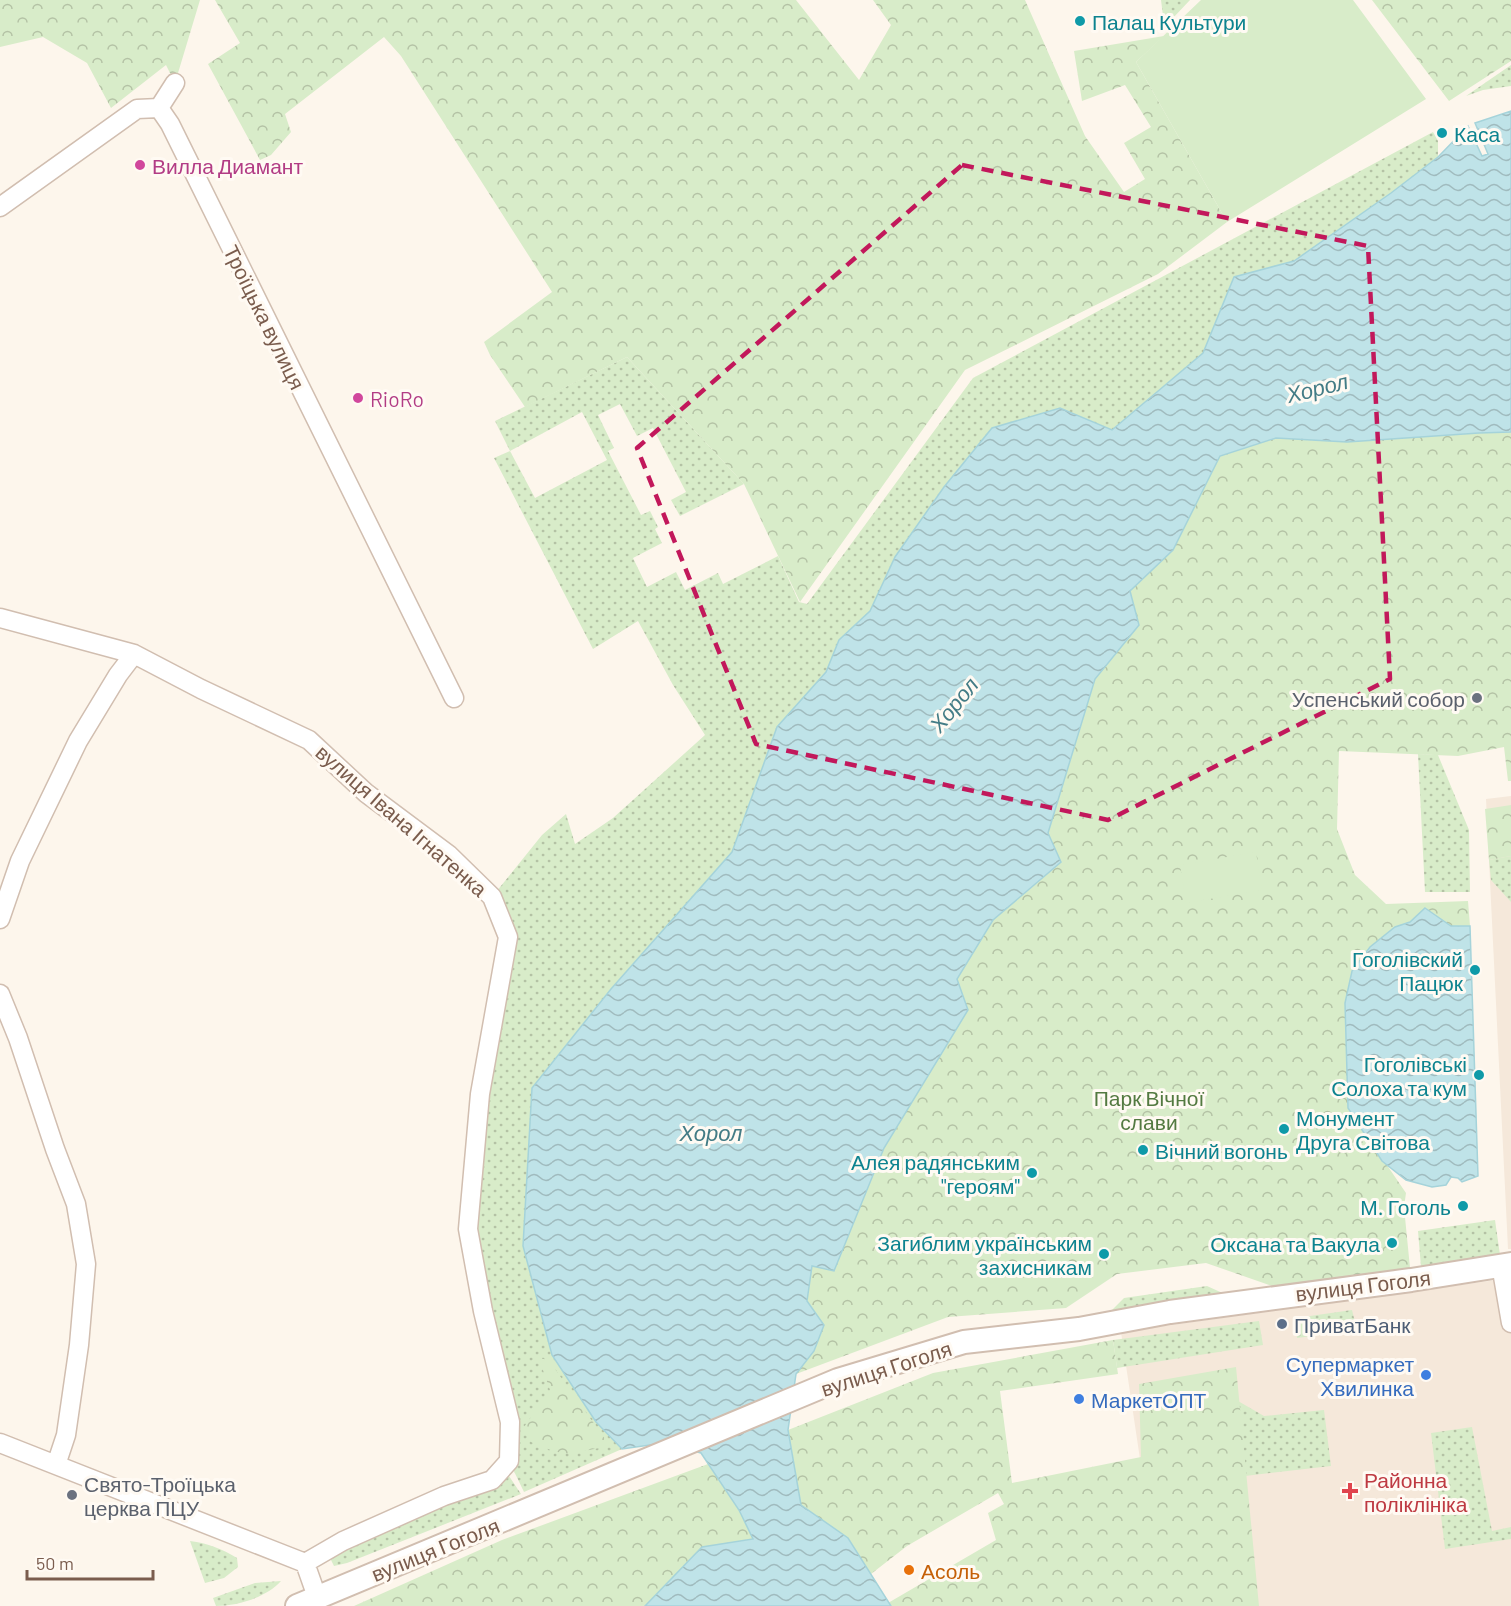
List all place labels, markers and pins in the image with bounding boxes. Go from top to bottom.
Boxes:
place label: Палац Культури [1092,9,1246,34]
marker: Палац Культури [1073,14,1087,28]
place label: Каса [1454,121,1500,146]
marker: Каса [1435,126,1449,140]
place label: Вилла Диамант [152,153,303,178]
marker: Вилла Диамант [133,158,147,172]
place label: RioRo [370,386,424,411]
marker: RioRo [351,391,365,405]
place label: Успенський собор [1292,686,1465,711]
marker: Успенський собор [1470,691,1484,705]
place label: Гоголівский Пацюк [1352,946,1464,995]
marker: Гоголівский Пацюк [1468,963,1482,977]
place label: Гоголівські Солоха та кум [1331,1051,1467,1100]
marker: Гоголівські Солоха та кум [1472,1068,1486,1082]
place label: Монумент Друга Світова [1296,1105,1430,1154]
marker: Монумент Друга Світова [1277,1122,1291,1136]
place label: Вічний вогонь [1155,1138,1288,1163]
marker: Вічний вогонь [1136,1143,1150,1157]
place label: Алея радянським "героям" [851,1149,1020,1198]
marker: Алея радянським "героям" [1025,1166,1039,1180]
place label: М. Гоголь [1360,1194,1451,1219]
marker: М. Гоголь [1456,1199,1470,1213]
place label: Загиблим українським захисникам [877,1230,1092,1279]
place label: Оксана та Вакула [1210,1231,1380,1256]
marker: Оксана та Вакула [1385,1236,1399,1250]
marker: Загиблим українським захисникам [1097,1247,1111,1261]
place label: ПриватБанк [1294,1312,1411,1337]
marker: ПриватБанк [1275,1317,1289,1331]
place label: Супермаркет Хвилинка [1286,1351,1414,1400]
marker: Супермаркет Хвилинка [1419,1368,1433,1382]
place label: МаркетОПТ [1091,1387,1207,1412]
marker: МаркетОПТ [1072,1392,1086,1406]
place label: Районна поліклініка [1364,1467,1468,1516]
place label: Свято-Троїцька церква ПЦУ [84,1471,236,1520]
marker: Районна поліклініка [1341,1482,1359,1500]
marker: Свято-Троїцька церква ПЦУ [65,1488,79,1502]
place label: Асоль [921,1558,980,1583]
marker: Асоль [902,1563,916,1577]

